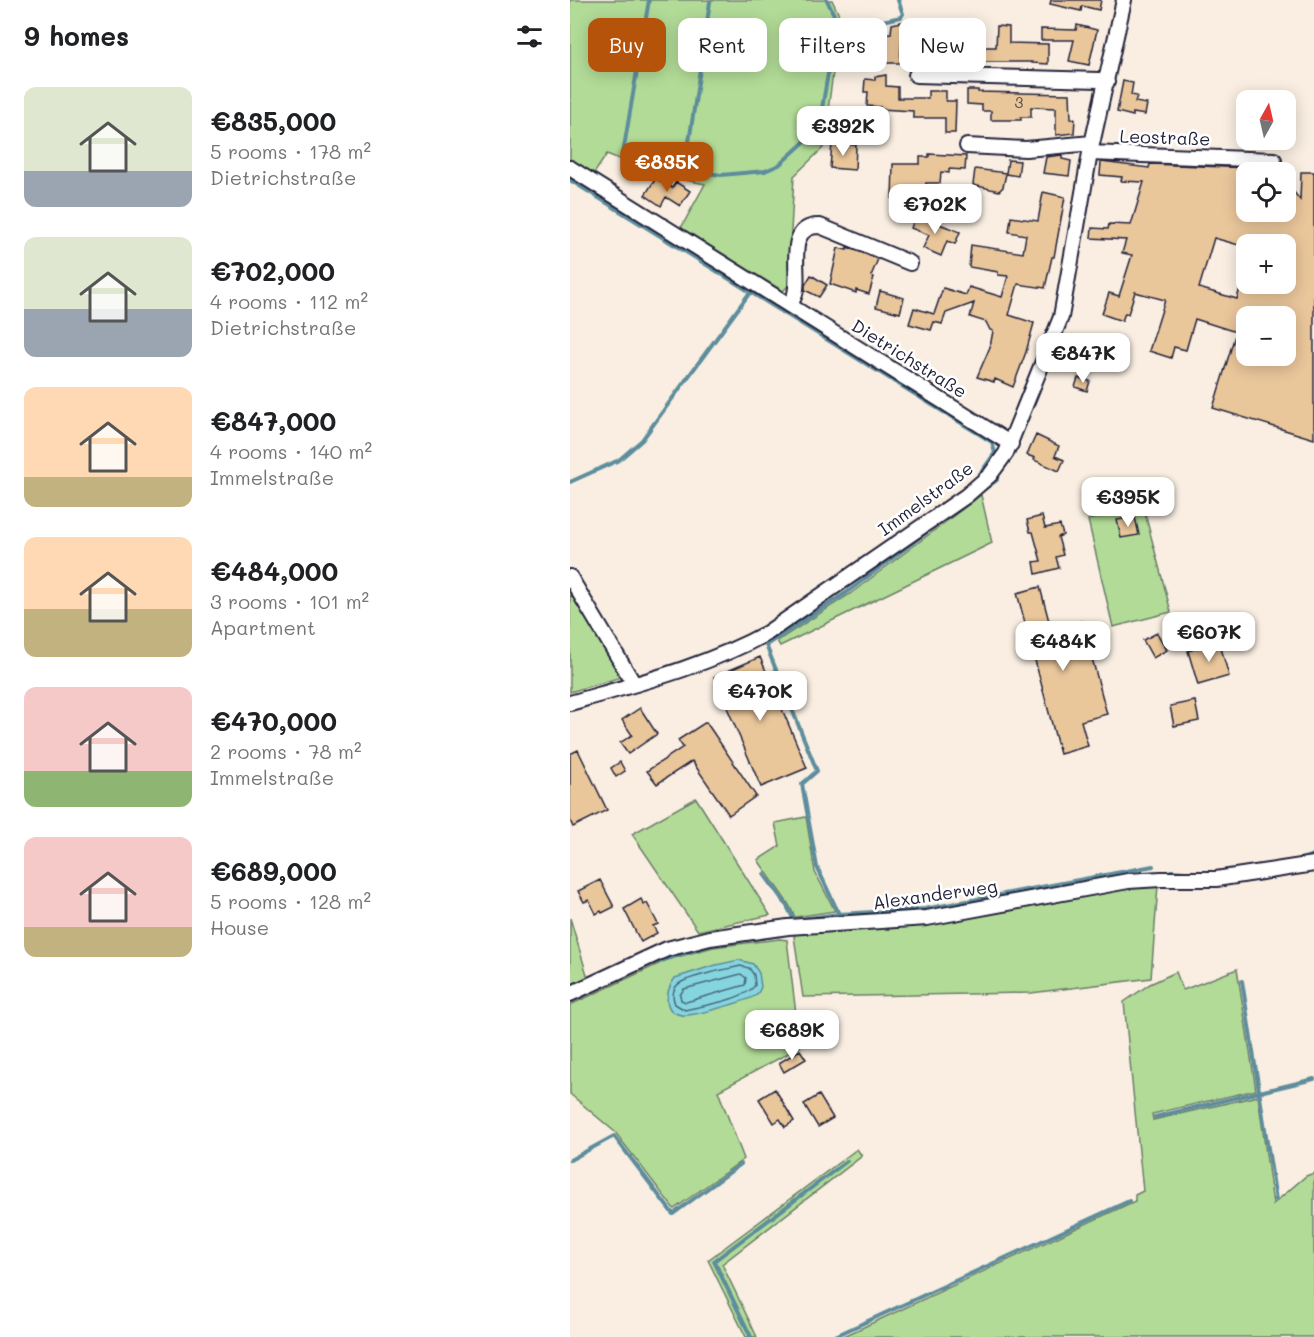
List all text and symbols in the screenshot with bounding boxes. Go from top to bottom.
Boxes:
chip: Buy [588,18,666,72]
chip: Rent [678,18,767,72]
chip: Filters [779,18,887,72]
chip: New [899,18,986,72]
text: 9 homes [24,19,129,53]
icon: filters [513,20,546,53]
north arrow [1236,90,1296,150]
map controls [1236,90,1296,366]
house number: 3 [1015,92,1024,112]
text: €835,000 [210,104,336,138]
pin: €392K [801,106,885,157]
icon: home [72,111,144,183]
text: €392K [811,112,875,138]
street label: Leostraße [1119,123,1211,151]
text: 5 rooms · 178 m² [210,138,371,164]
pin: €835K [625,142,709,193]
text: €835K [634,148,700,174]
button: locate [1236,162,1296,222]
text: Dietrichstraße [210,164,356,190]
pin: €702K [893,184,977,235]
text: €702K [903,190,967,216]
button: + [1236,234,1296,294]
text: €702,000 [210,254,335,288]
icon: home [72,261,144,333]
text: 4 rooms · 112 m² [210,288,368,314]
button: − [1236,306,1296,366]
street label: Dietrichstraße [847,313,972,403]
text: Dietrichstraße [210,314,356,340]
pin: €847K [1041,333,1125,384]
text: €847K [1050,339,1116,365]
text: €847,000 [210,404,336,438]
icon: home [72,411,144,483]
text: 4 rooms · 140 m² [210,438,372,464]
street label: Immelstraße [873,456,978,541]
text: Immelstraße [210,464,334,490]
pin: €395K [1086,477,1170,528]
text: €395K [1095,483,1161,509]
text: €484,000 [210,554,338,588]
icon: home [72,561,144,633]
text: 3 rooms · 101 m² [210,588,369,614]
pin: €607K [1167,612,1251,663]
text: Apartment [210,614,316,640]
text: €607K [1176,618,1242,644]
pin: €484K [1021,621,1105,672]
text: €484K [1029,627,1097,653]
pin: €470K [718,671,802,722]
text: €470K [727,677,793,703]
text: €470,000 [210,704,337,738]
icon: home [72,711,144,783]
text: 2 rooms · 78 m² [210,738,362,764]
text: Immelstraße [210,764,334,790]
text: €689,000 [210,854,337,888]
icon: home [72,861,144,933]
street label: Alexanderweg [871,873,999,915]
text: 5 rooms · 128 m² [210,888,371,914]
text: House [210,914,269,940]
pin: €689K [750,1010,834,1061]
text: €689K [759,1016,825,1042]

